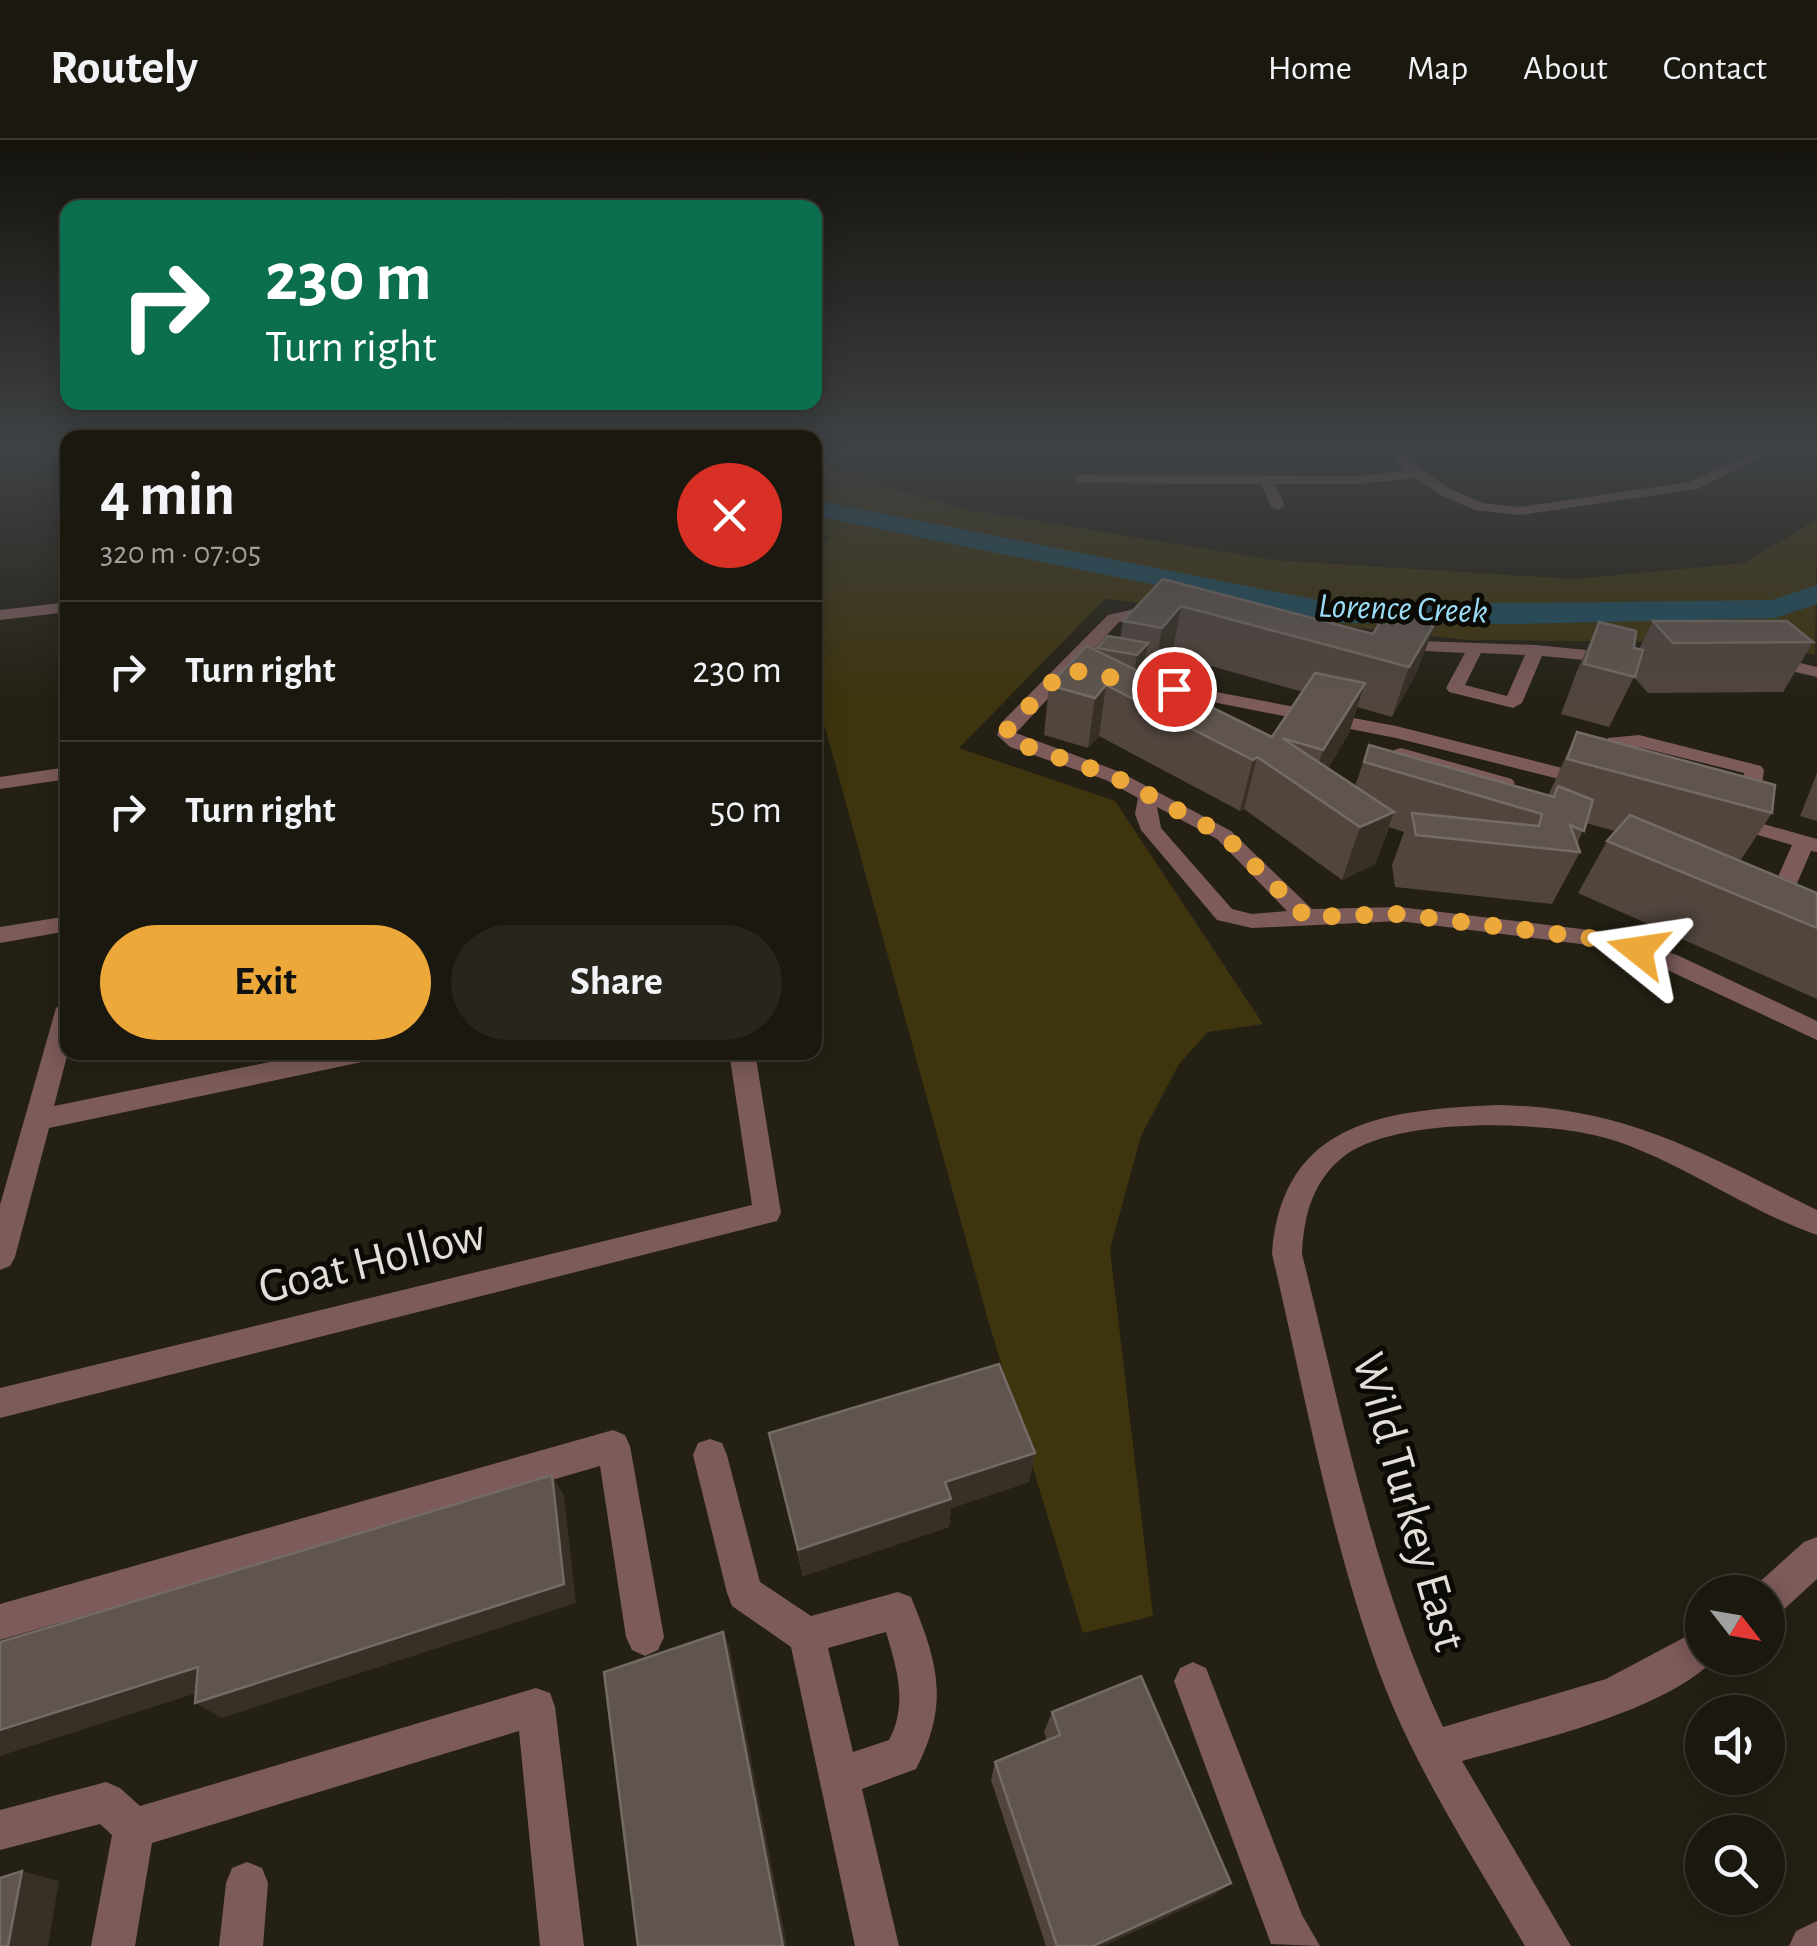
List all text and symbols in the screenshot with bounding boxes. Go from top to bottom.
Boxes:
text: Routely [50,45,198,93]
text: Home [1268,51,1352,86]
text: Map [1407,51,1468,86]
text: About [1523,51,1608,86]
text: Contact [1663,51,1767,86]
icon: right [100,240,230,370]
text: 230 m [265,243,432,313]
text: Turn right [265,325,437,370]
button: close [677,463,782,568]
text: 4 min [100,466,235,526]
text: 320 m · 07:05 [100,537,261,569]
water label: Lorence Creek [1318,589,1488,629]
icon: right [100,644,155,699]
pin [1132,647,1217,732]
text: Turn right [185,652,335,690]
text: 230 m [692,652,782,690]
icon: arrive [1147,662,1202,717]
icon: right [100,784,155,839]
text: Turn right [185,792,335,830]
text: 50 m [709,792,782,830]
position arrow [1586,898,1690,1002]
button: Exit [100,925,431,1040]
button: Share [451,925,782,1040]
street label: Goat Hollow [254,1211,490,1313]
street label: Wild Turkey East [1343,1347,1473,1657]
north arrow [1685,1575,1785,1675]
map controls [1685,1575,1785,1915]
button: sound [1685,1695,1785,1795]
button: search [1685,1815,1785,1915]

